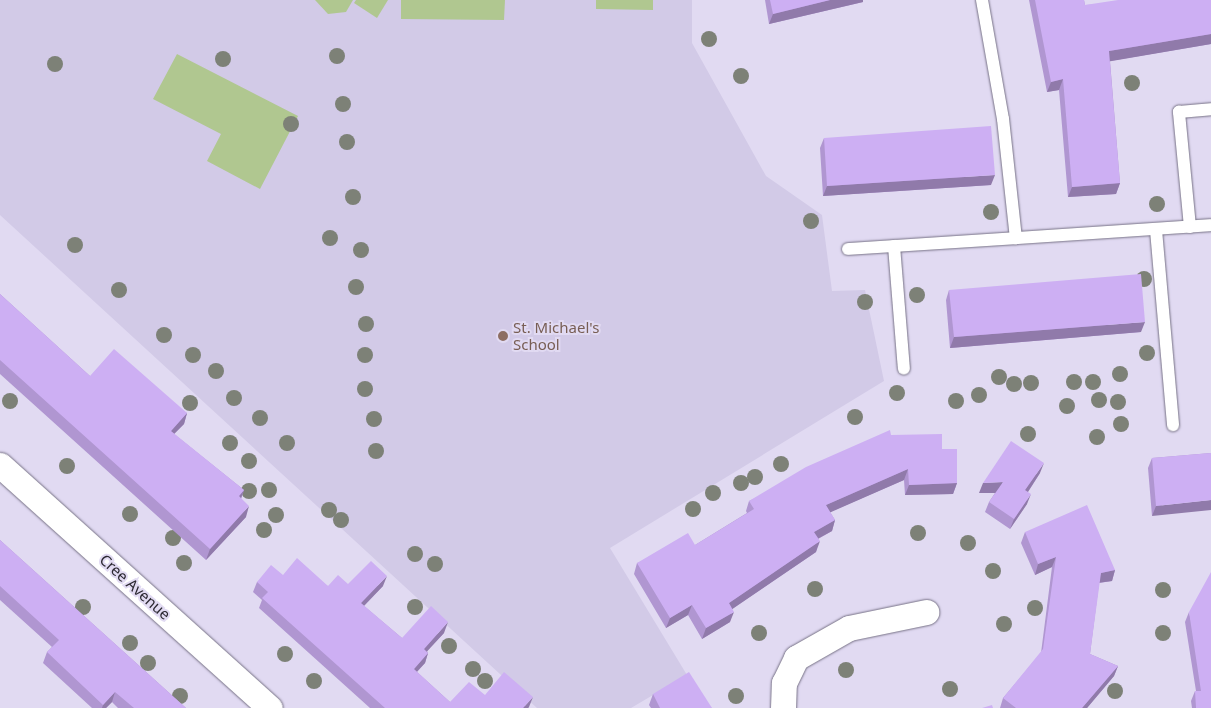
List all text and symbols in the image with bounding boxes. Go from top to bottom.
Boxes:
place label: St. Michael's School [513,318,599,353]
marker: St. Michael's School [497,330,509,342]
street label: Cree Avenue [96,551,174,623]

